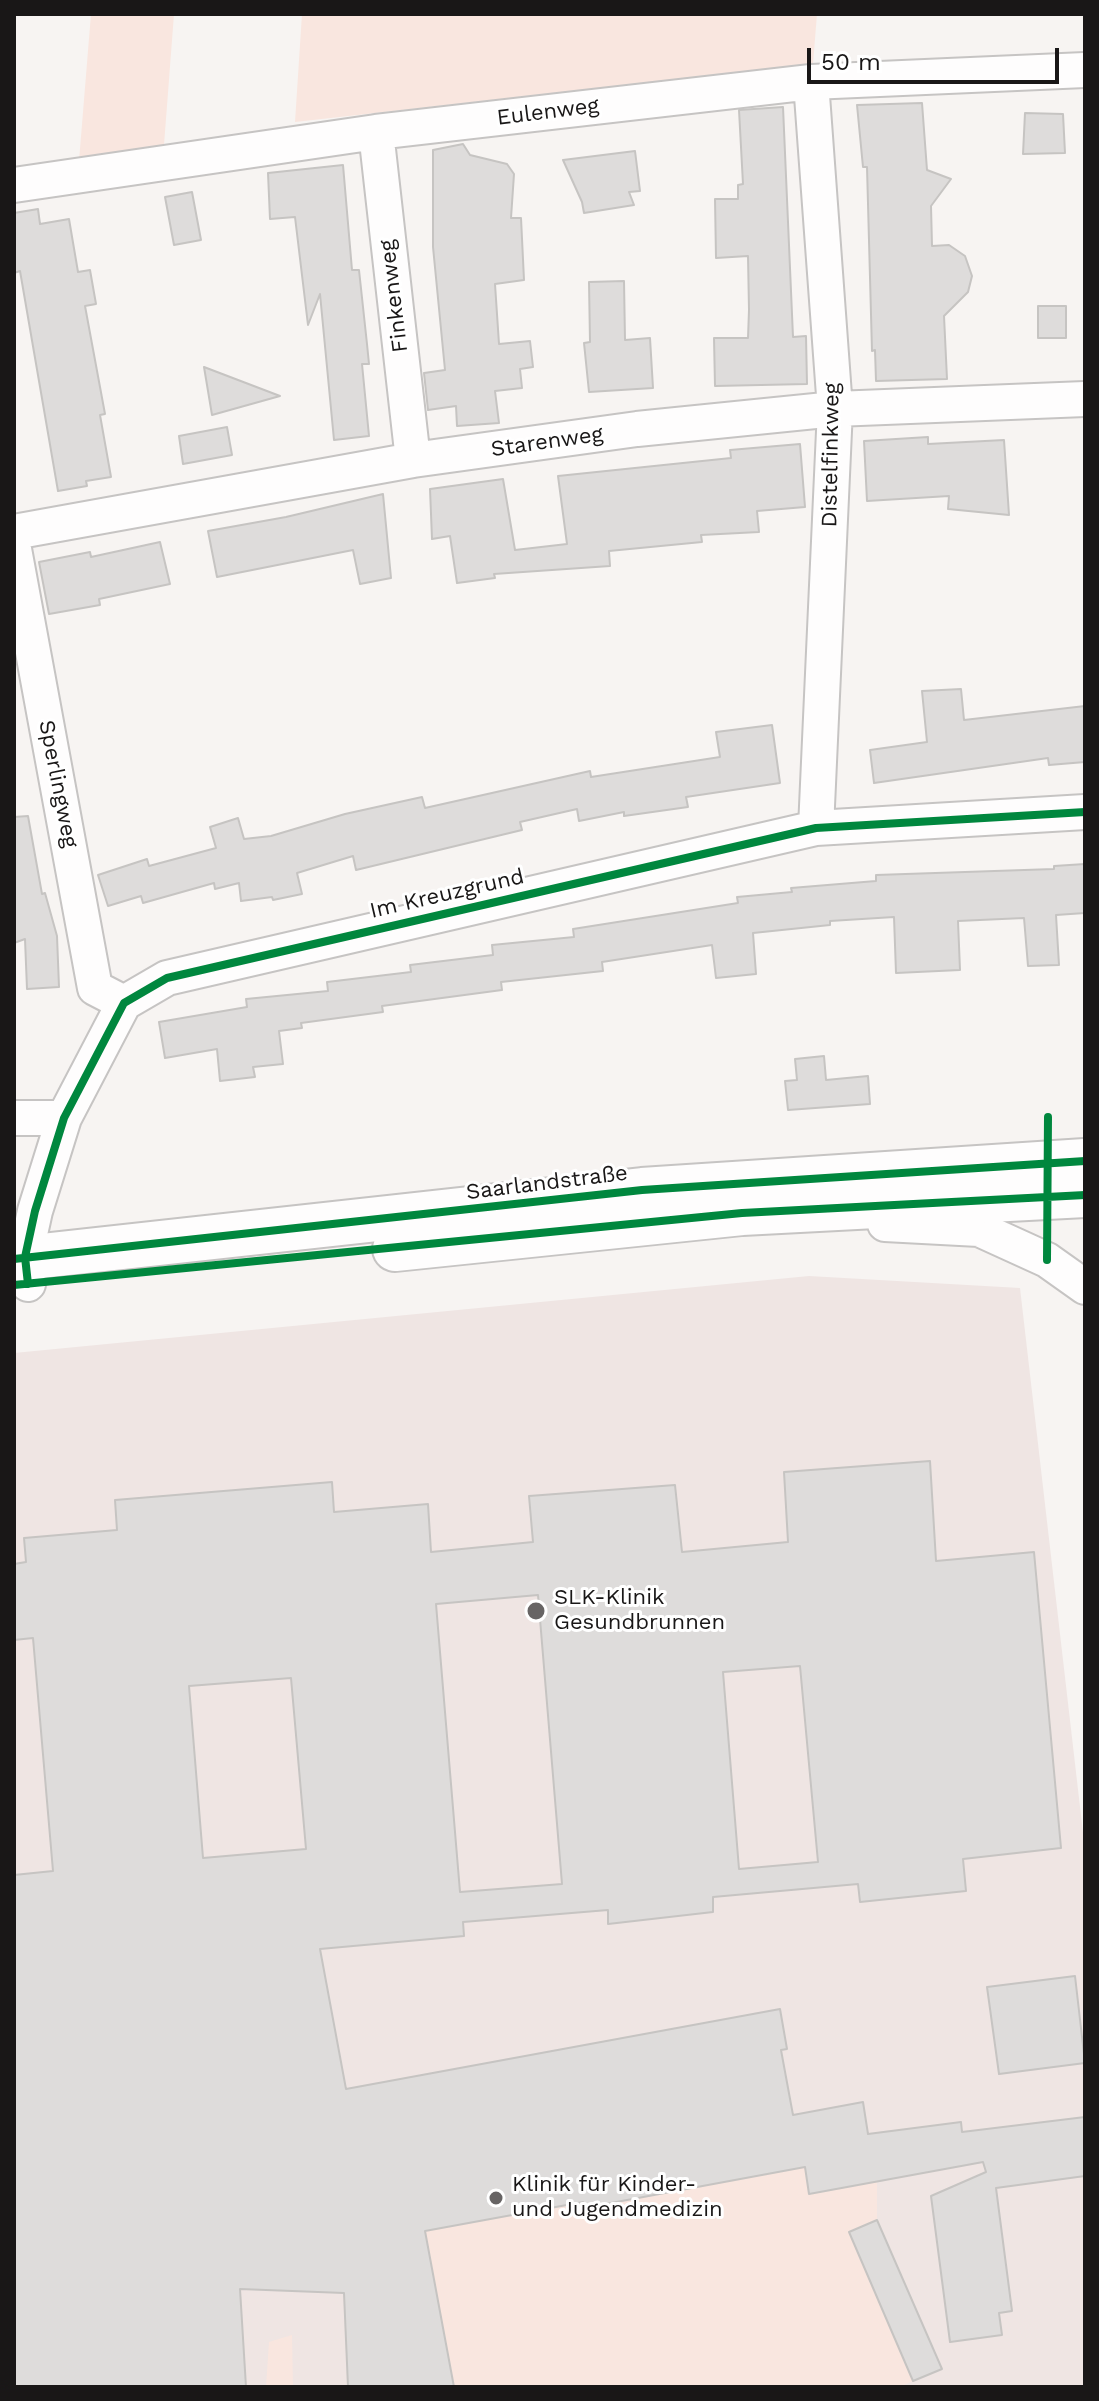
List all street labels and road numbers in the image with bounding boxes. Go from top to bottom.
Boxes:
street label: Eulenweg [495,93,601,131]
street label: Finkenweg [374,238,414,354]
street label: Distelfinkweg [817,382,845,528]
street label: Starenweg [489,421,605,463]
street label: Sperlingweg [33,718,83,850]
street label: Im Kreuzgrund [367,863,527,925]
street label: Saarlandstraße [465,1160,629,1206]

